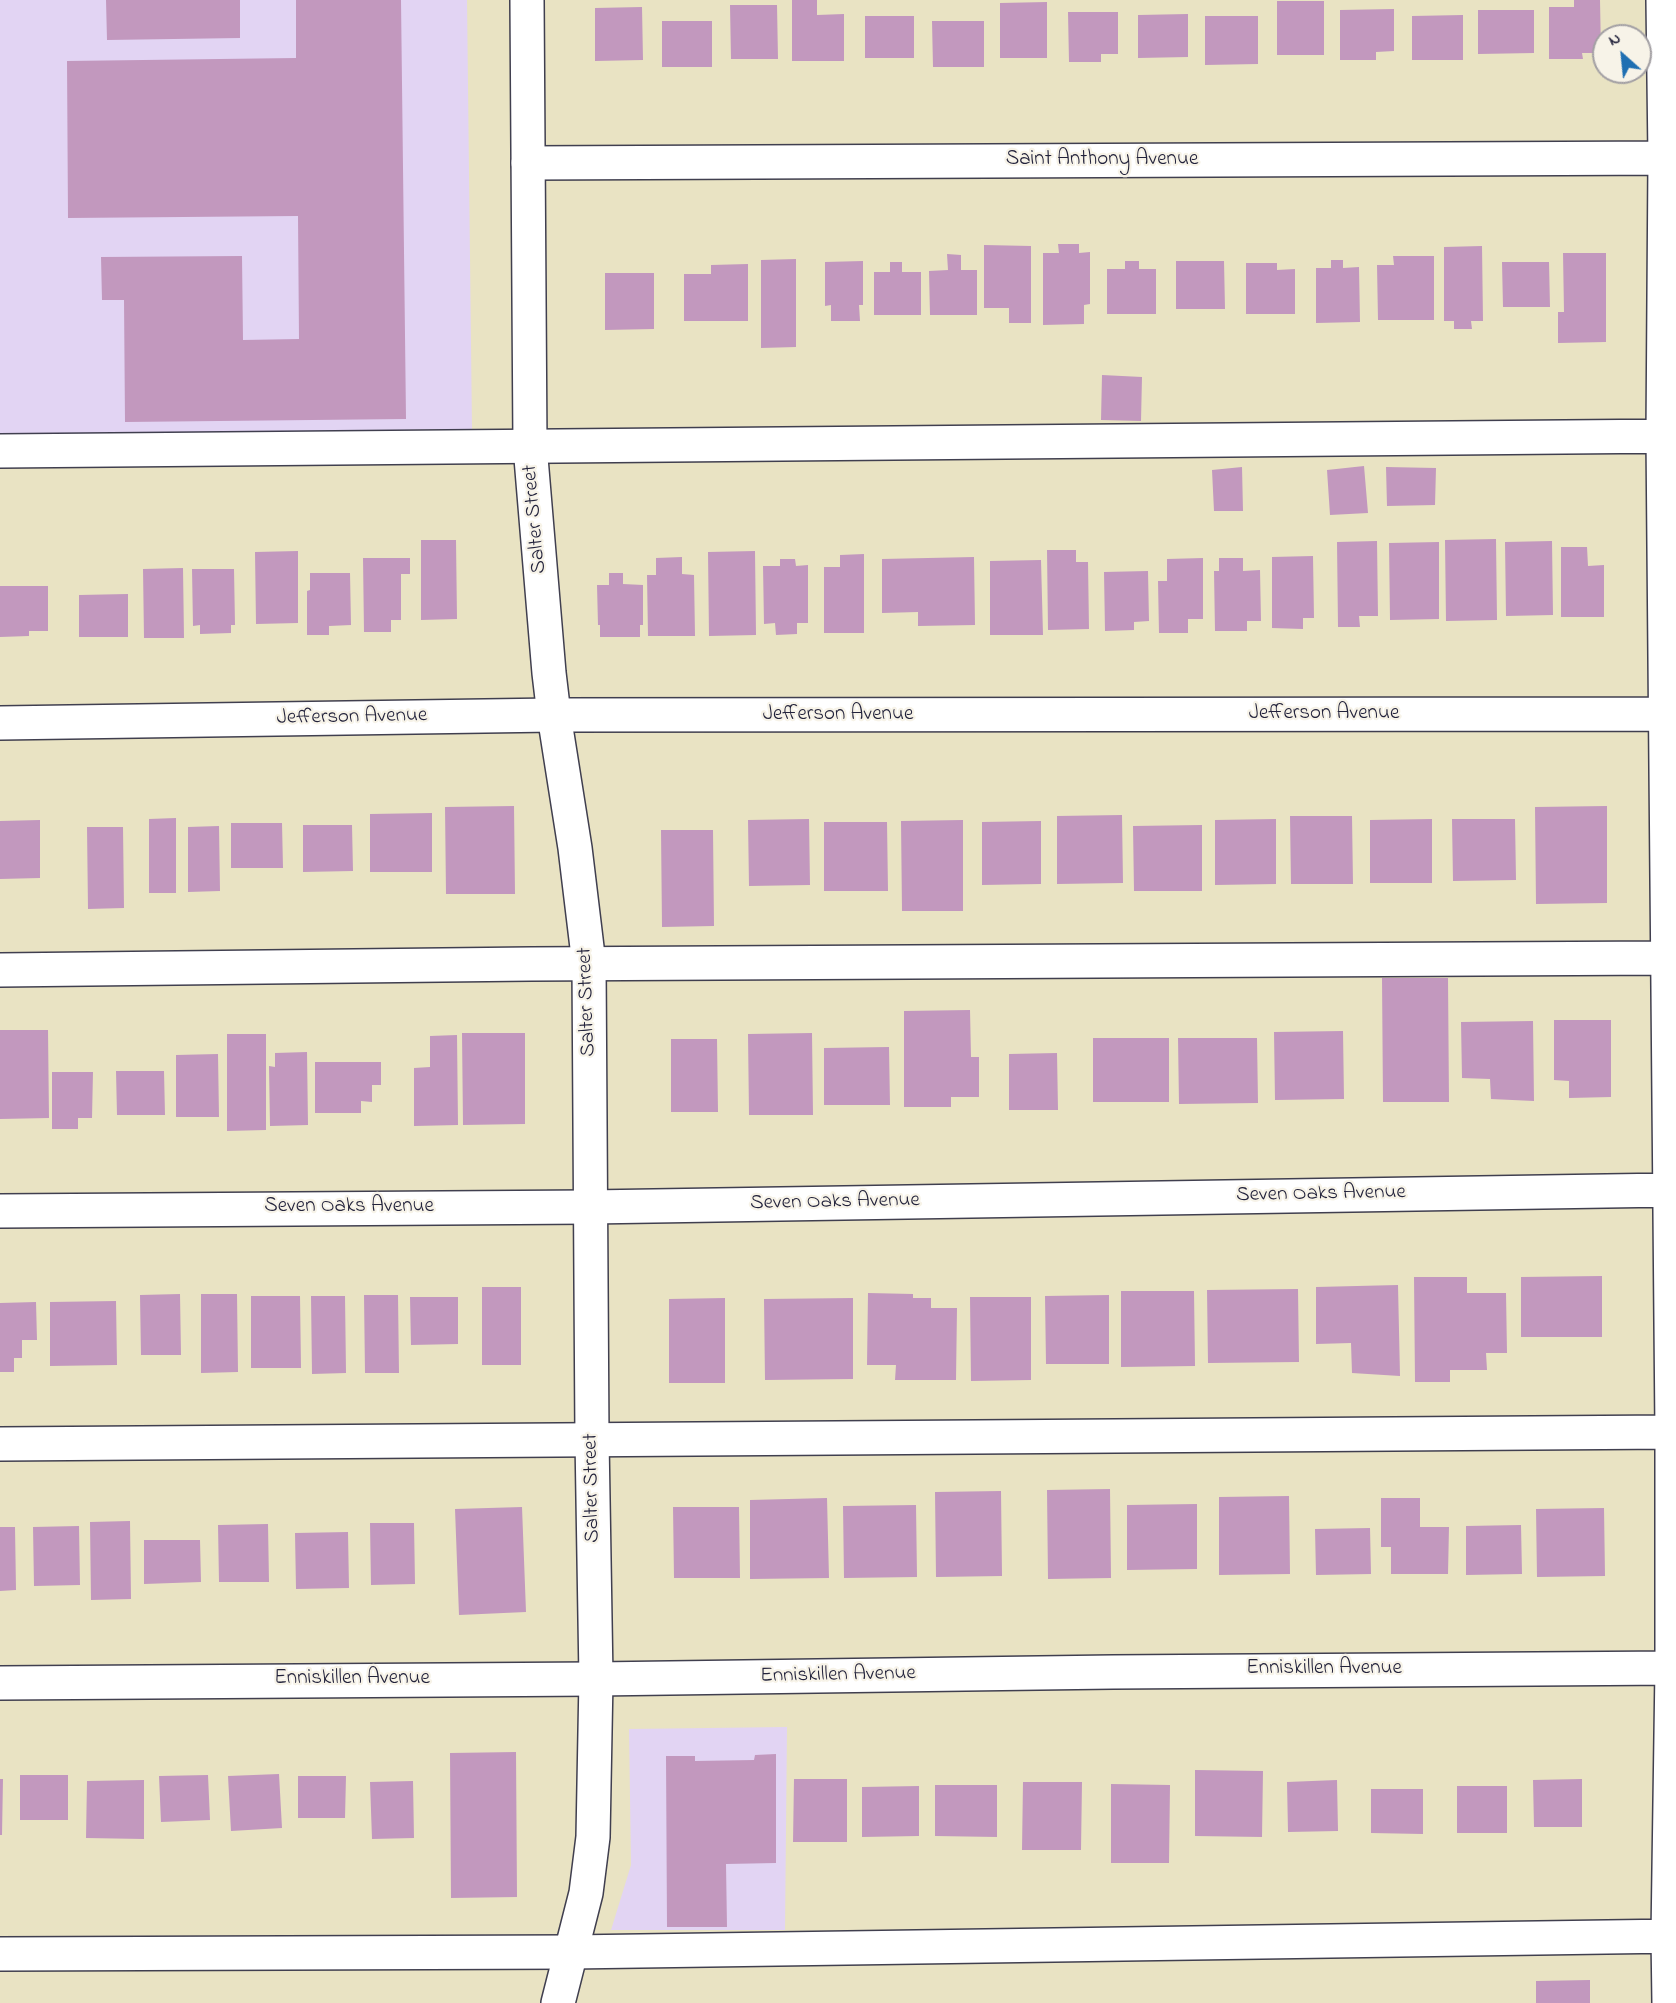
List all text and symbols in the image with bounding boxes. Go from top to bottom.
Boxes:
north arrow [1592,24,1652,84]
text: N [1604,27,1625,53]
street label: Saint Anthony Avenue [1006,148,1198,174]
street label: Salter Street [519,463,553,575]
street label: Jefferson Avenue [1249,702,1399,728]
street label: Jefferson Avenue [763,703,913,729]
street label: Jefferson Avenue [276,704,428,732]
street label: Salter Street [573,947,603,1057]
street label: Seven Oaks Avenue [1236,1181,1406,1209]
street label: Seven Oaks Avenue [750,1189,920,1217]
street label: Seven Oaks Avenue [264,1195,434,1221]
street label: Salter Street [579,1433,607,1543]
street label: Enniskillen Avenue [1246,1657,1402,1683]
street label: Enniskillen Avenue [760,1662,916,1690]
street label: Enniskillen Avenue [274,1667,430,1693]

